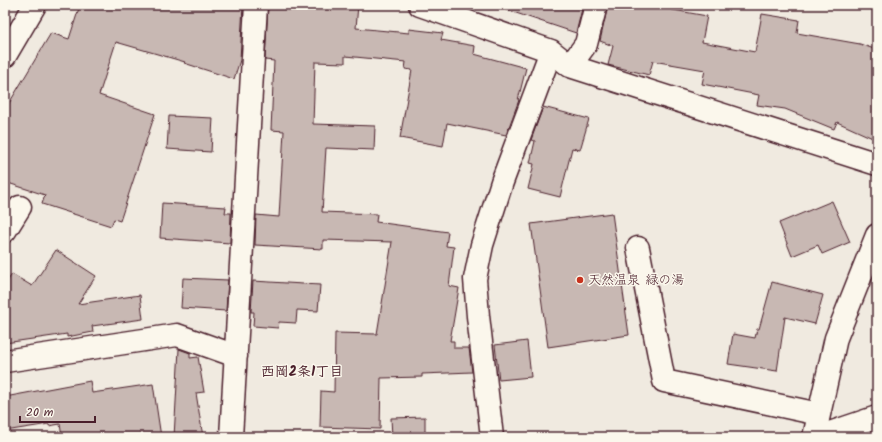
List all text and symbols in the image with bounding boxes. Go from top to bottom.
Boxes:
place label: 天然温泉 緑の湯 [588,270,684,291]
marker: 天然温泉 緑の湯 [575,275,585,285]
district label: 西岡2条1丁目 [261,361,343,383]
scale bar [20,398,95,424]
text: 20 m [26,403,54,422]

